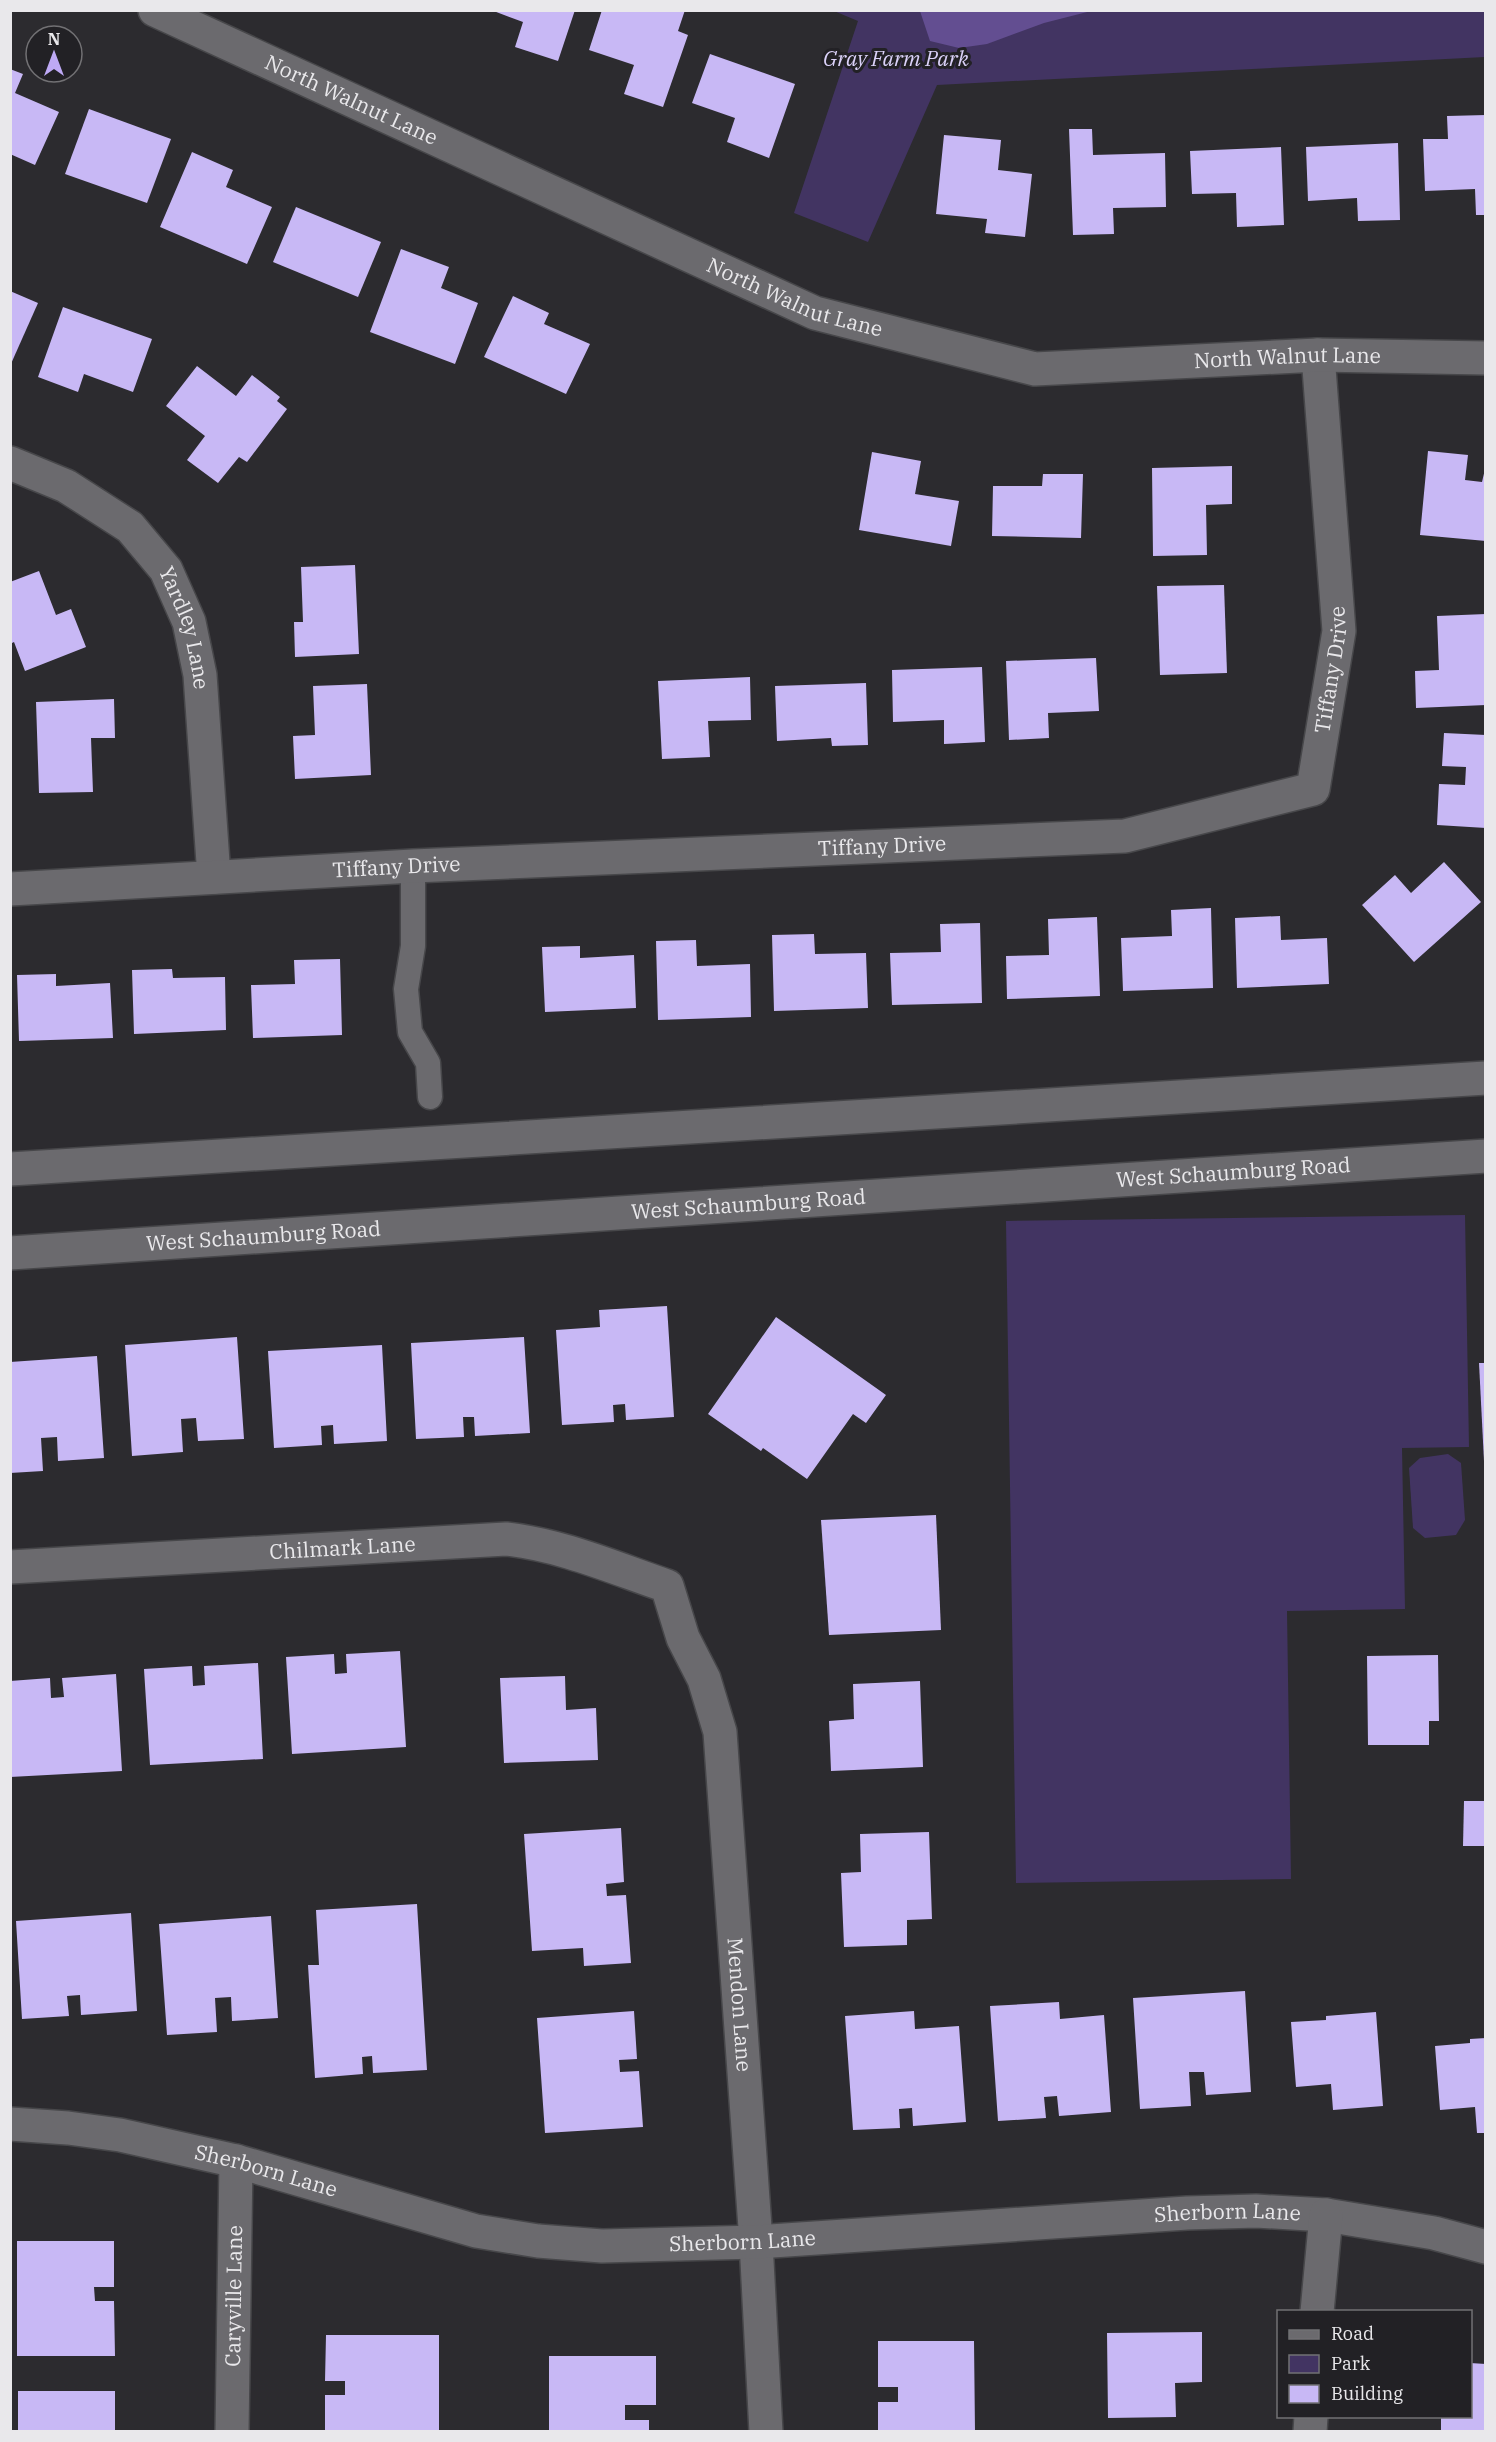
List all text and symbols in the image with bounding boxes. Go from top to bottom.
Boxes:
north arrow [24,24,84,84]
text: N [48,29,60,49]
park label: Gray Farm Park [823,44,970,72]
street label: North Walnut Lane [261,47,443,151]
street label: North Walnut Lane [702,250,886,343]
street label: North Walnut Lane [1193,340,1381,374]
street label: Yardley Lane [153,562,216,690]
street label: Tiffany Drive [1307,605,1352,735]
street label: Tiffany Drive [817,829,947,862]
street label: Tiffany Drive [331,849,461,884]
street label: West Schaumburg Road [1115,1150,1352,1193]
street label: West Schaumburg Road [630,1182,867,1225]
street label: West Schaumburg Road [145,1214,382,1257]
street label: Chilmark Lane [269,1529,416,1565]
street label: Mendon Lane [722,1936,759,2073]
street label: Sherborn Lane [192,2137,341,2203]
street label: Sherborn Lane [1153,2196,1302,2228]
street label: Sherborn Lane [669,2223,817,2257]
street label: Caryville Lane [218,2225,248,2367]
legend [1277,2310,1472,2418]
text: Road [1331,2322,1374,2345]
text: Park [1331,2352,1371,2375]
text: Building [1331,2382,1403,2405]

